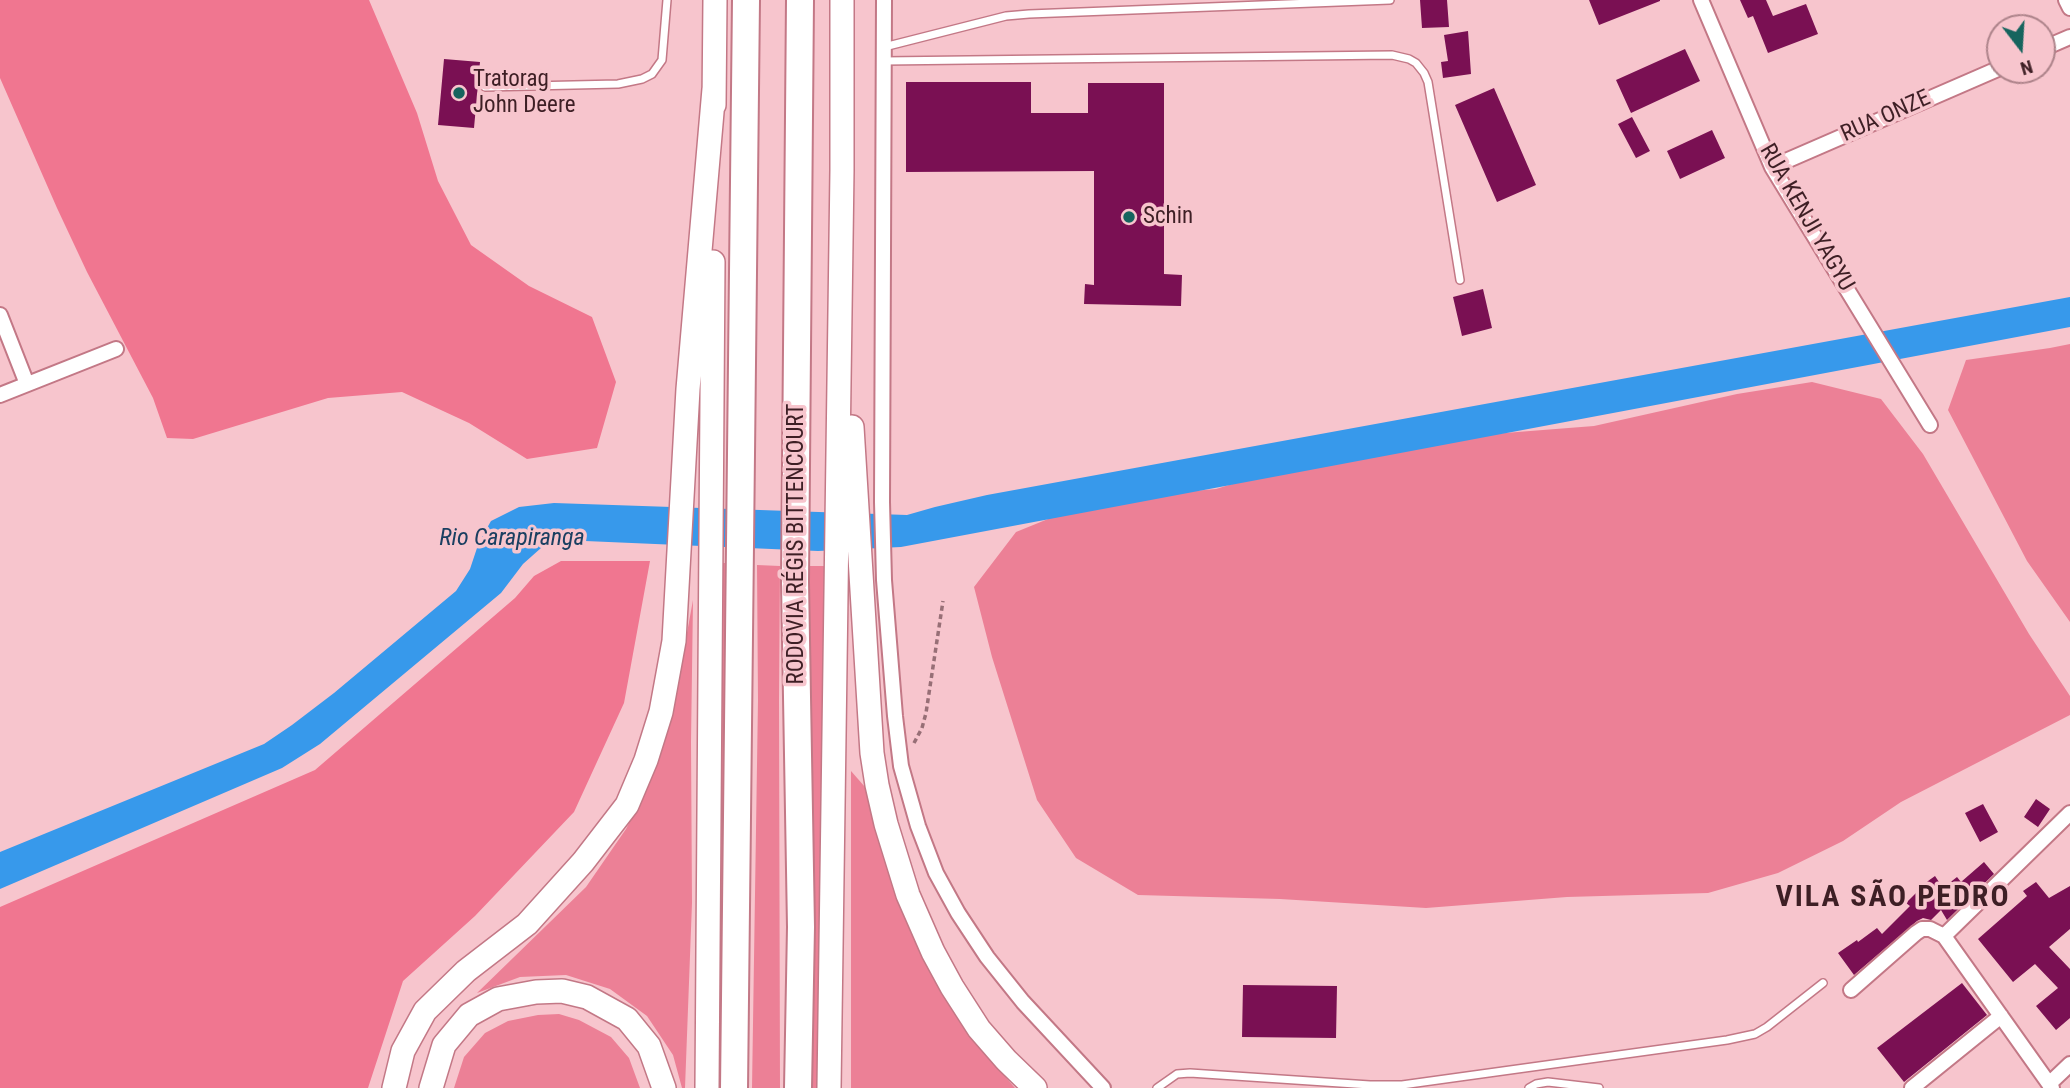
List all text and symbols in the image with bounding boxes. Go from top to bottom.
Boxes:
north arrow [1986,14,2056,84]
text: N [2018,55,2036,80]
place label: Tratorag John Deere [473,66,575,120]
marker: Tratorag John Deere [451,85,467,101]
street label: RUA ONZE [1837,85,1935,149]
street label: RUA KENJI YAGYU [1753,139,1859,297]
place label: Schin [1143,203,1193,231]
marker: Schin [1121,209,1137,225]
street label: RODOVIA RÉGIS BITTENCOURT [783,403,811,685]
water label: Rio Carapiranga [439,525,585,553]
district label: VILA SÃO PEDRO [1777,880,2009,916]

